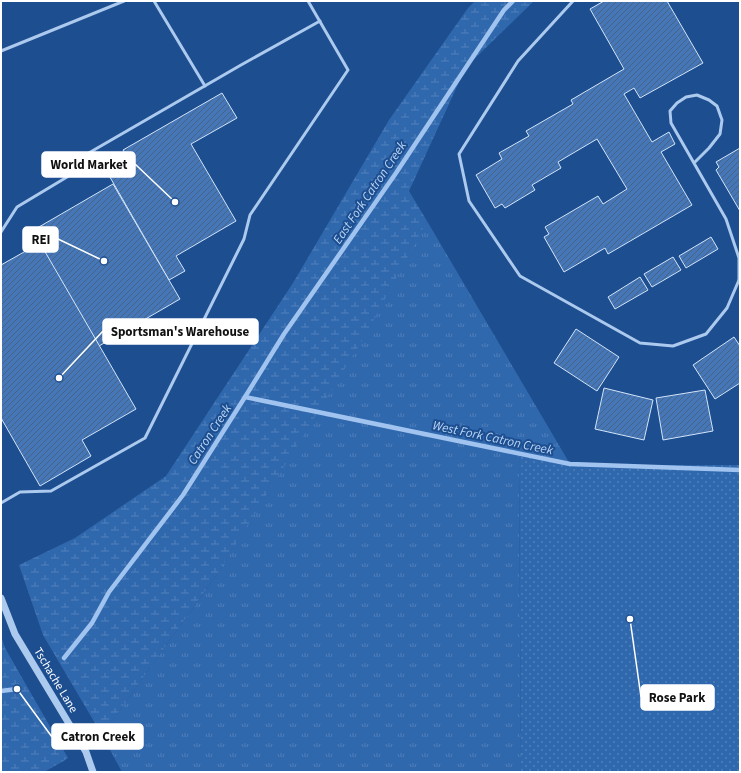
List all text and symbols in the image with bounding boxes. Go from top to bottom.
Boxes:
water label: East Fork Catron Creek [329,137,411,247]
callout: World Market [42,152,135,177]
text: World Market [51,156,128,174]
callout: REI [23,227,58,252]
text: REI [31,231,51,249]
callout: Sportsman's Warehouse [103,319,258,344]
text: Sportsman's Warehouse [111,323,250,341]
water label: Catron Creek [184,400,237,468]
water label: West Fork Catron Creek [431,416,556,460]
street label: Tschache Lane [29,644,82,716]
callout: Rose Park [641,685,714,710]
text: Rose Park [649,689,706,707]
callout: Catron Creek [52,724,143,749]
text: Catron Creek [61,728,136,746]

